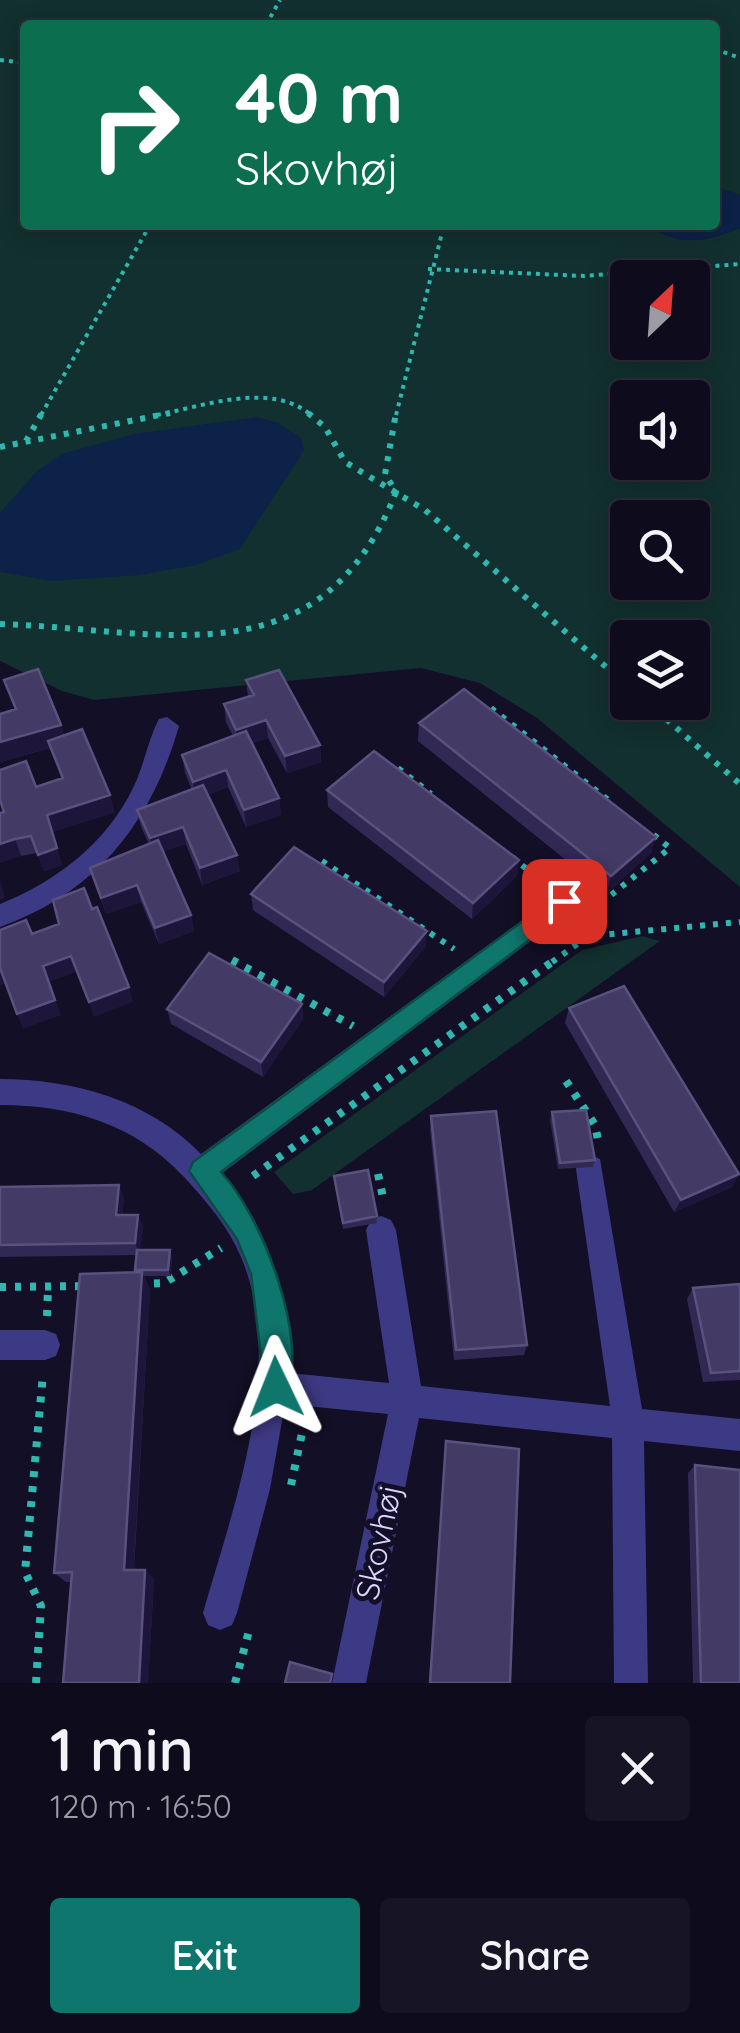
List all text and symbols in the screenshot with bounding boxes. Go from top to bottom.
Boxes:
text: 40 m [235,53,403,141]
icon: right [70,60,200,190]
text: Skovhøj [235,140,399,196]
north arrow [610,260,710,360]
map controls [610,260,710,720]
button: sound [610,380,710,480]
button: search [610,500,710,600]
button: layers [610,620,710,720]
pin [522,859,607,944]
icon: arrive [537,874,592,929]
position arrow [224,1335,328,1439]
street label: Skovhøj [346,1481,410,1603]
text: 1 min [50,1711,194,1786]
button: close [585,1716,690,1821]
text: 120 m · 16:50 [50,1786,232,1826]
button: Exit [50,1898,360,2013]
button: Share [380,1898,690,2013]

